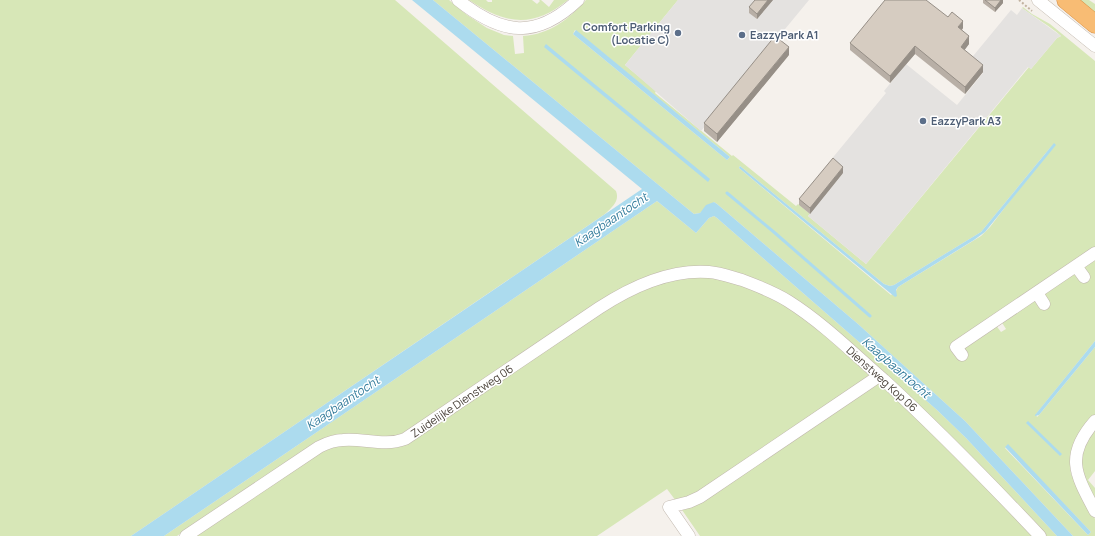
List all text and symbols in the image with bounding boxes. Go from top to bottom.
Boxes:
place label: Comfort Parking (Locatie C) [583,19,670,47]
place label: EazzyPark A1 [750,27,818,42]
marker: Comfort Parking (Locatie C) [673,28,683,38]
marker: EazzyPark A1 [737,30,747,40]
place label: EazzyPark A3 [931,113,1001,128]
marker: EazzyPark A3 [918,116,928,126]
water label: Kaagbaantocht [571,188,652,251]
water label: Kaagbaantocht [859,333,935,403]
street label: Dienstweg Kop 06 [843,343,921,415]
street label: Zuidelijke Dienstweg 06 [408,361,516,440]
water label: Kaagbaantocht [303,371,384,434]

